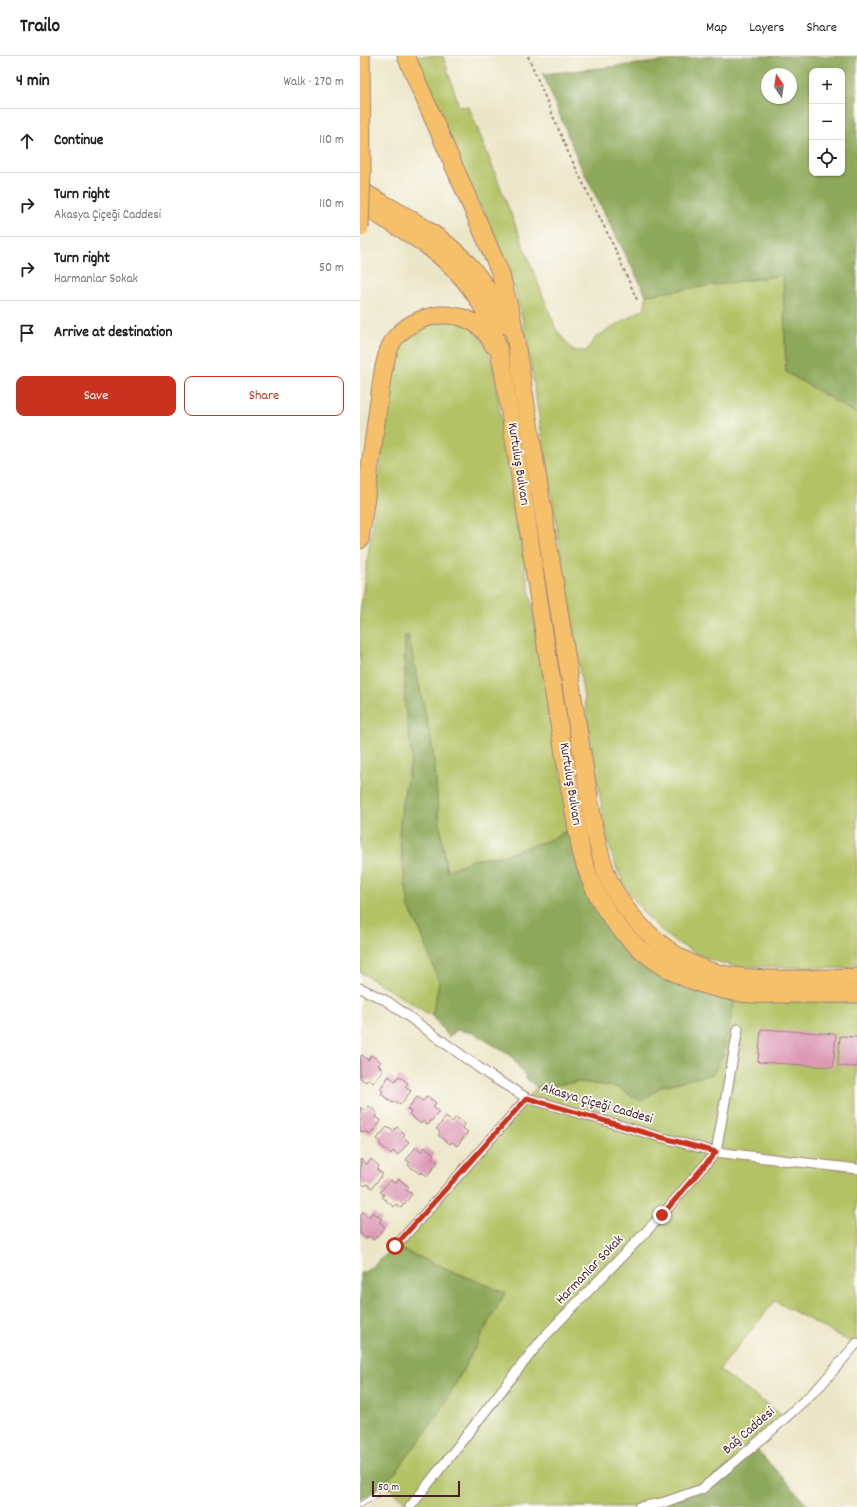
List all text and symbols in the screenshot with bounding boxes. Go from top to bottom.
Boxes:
text: Trailo [20,14,60,41]
text: Map [706,18,727,38]
text: Layers [749,18,784,38]
text: Share [806,18,837,38]
north arrow [761,68,797,104]
map controls [809,68,845,176]
button: + [809,68,845,104]
text: 4 min [16,70,50,94]
text: Walk · 270 m [283,73,344,92]
button: − [809,104,845,140]
icon: ahead [16,130,38,152]
text: Continue [54,130,103,152]
text: 110 m [319,131,344,150]
button: locate [809,140,845,176]
text: Turn right [54,184,110,206]
icon: right [16,194,38,216]
text: 110 m [319,195,344,214]
text: Akasya Çiçeği Caddesi [54,206,161,225]
text: Turn right [54,248,110,270]
icon: right [16,258,38,280]
text: 50 m [319,259,344,278]
text: Harmanlar Sokak [54,270,138,289]
icon: arrive [16,322,38,344]
text: Arrive at destination [54,322,172,344]
button: Save [16,376,176,416]
button: Share [184,376,344,416]
street label: Kurtuluş Bulvarı [502,421,534,507]
street label: Kurtuluş Bulvarı [554,741,586,827]
street label: Akasya Çiçeği Caddesi [539,1079,656,1130]
route end [653,1206,671,1224]
street label: Harmanlar Sokak [551,1230,629,1309]
route start [386,1237,404,1255]
street label: Bağ Caddesi [718,1402,780,1459]
scale bar [372,1479,460,1498]
text: 50 m [378,1480,399,1496]

